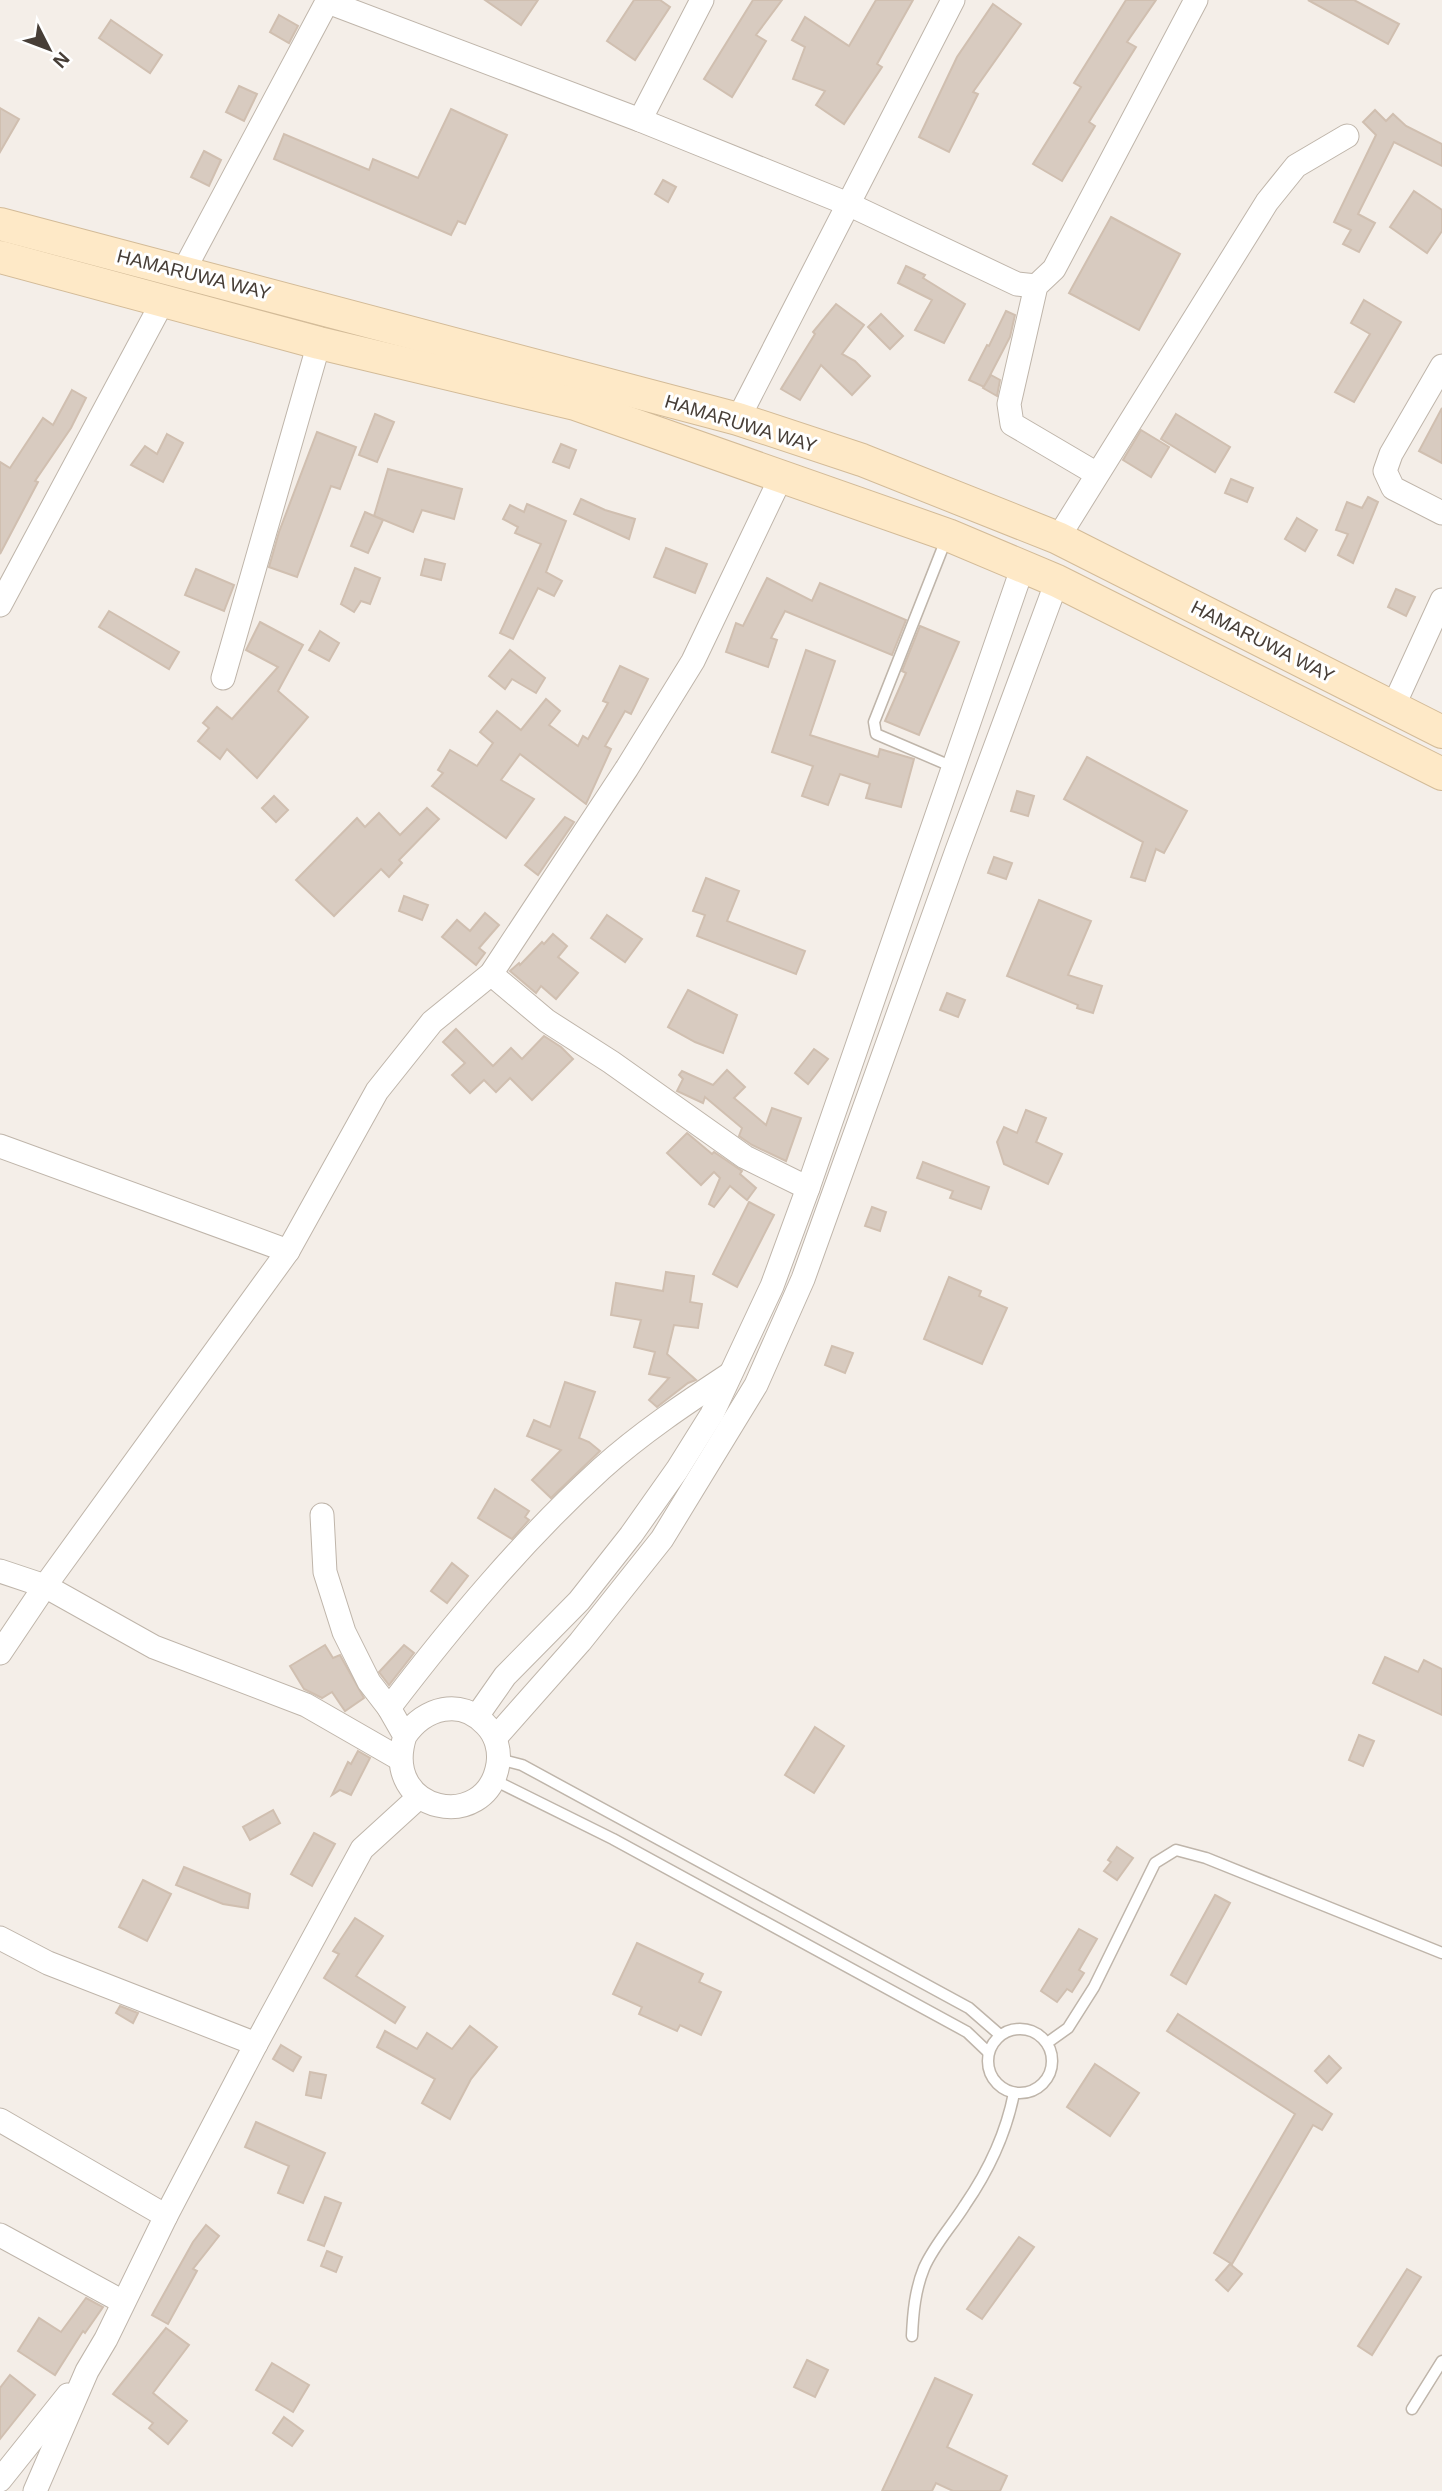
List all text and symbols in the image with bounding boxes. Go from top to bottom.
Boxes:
north arrow [14,14,84,84]
text: N [49,48,74,72]
street label: HAMARUWA WAY [115,245,273,304]
street label: HAMARUWA WAY [662,390,820,457]
street label: HAMARUWA WAY [1188,596,1338,687]

